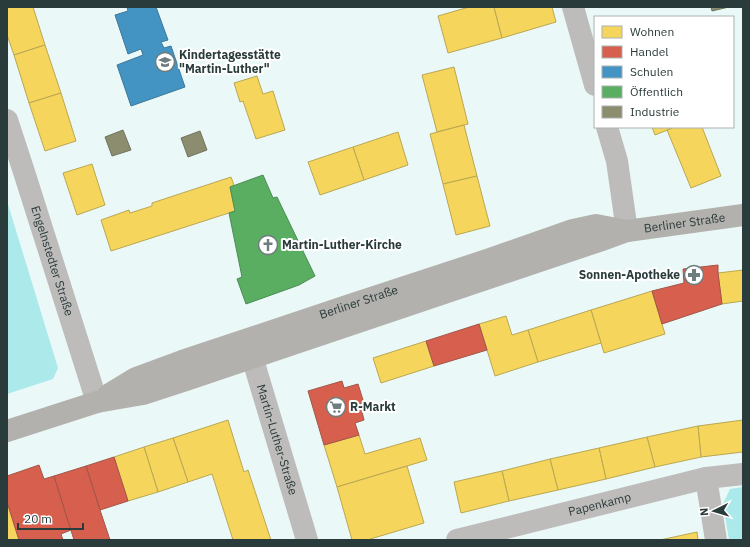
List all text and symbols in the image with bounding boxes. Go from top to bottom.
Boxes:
legend [594,16,734,128]
text: Wohnen [630,24,674,39]
text: Handel [630,44,669,59]
place label: Kindertagesstätte "Martin-Luther" [179,47,281,76]
school or university icon: Kindertagesstätte "Martin-Luther" [154,51,176,73]
text: Schulen [630,64,673,79]
text: Öffentlich [630,84,683,99]
text: Industrie [630,104,680,119]
street label: Engelnstedter Straße [28,204,77,318]
street label: Berliner Straße [643,209,726,236]
church icon: Martin-Luther-Kirche [257,234,279,256]
place label: Martin-Luther-Kirche [282,237,402,252]
pharmacy icon: Sonnen-Apotheke [683,264,705,286]
place label: Sonnen-Apotheke [579,267,680,282]
street label: Berliner Straße [317,282,400,322]
street label: Martin-Luther-Straße [254,382,301,497]
supermarket icon: R-Markt [325,396,347,418]
place label: R-Markt [350,399,396,414]
street label: Papenkamp [567,489,632,519]
north arrow [694,491,734,531]
scale bar [18,505,83,531]
text: N [697,507,711,516]
text: 20 m [24,511,52,526]

